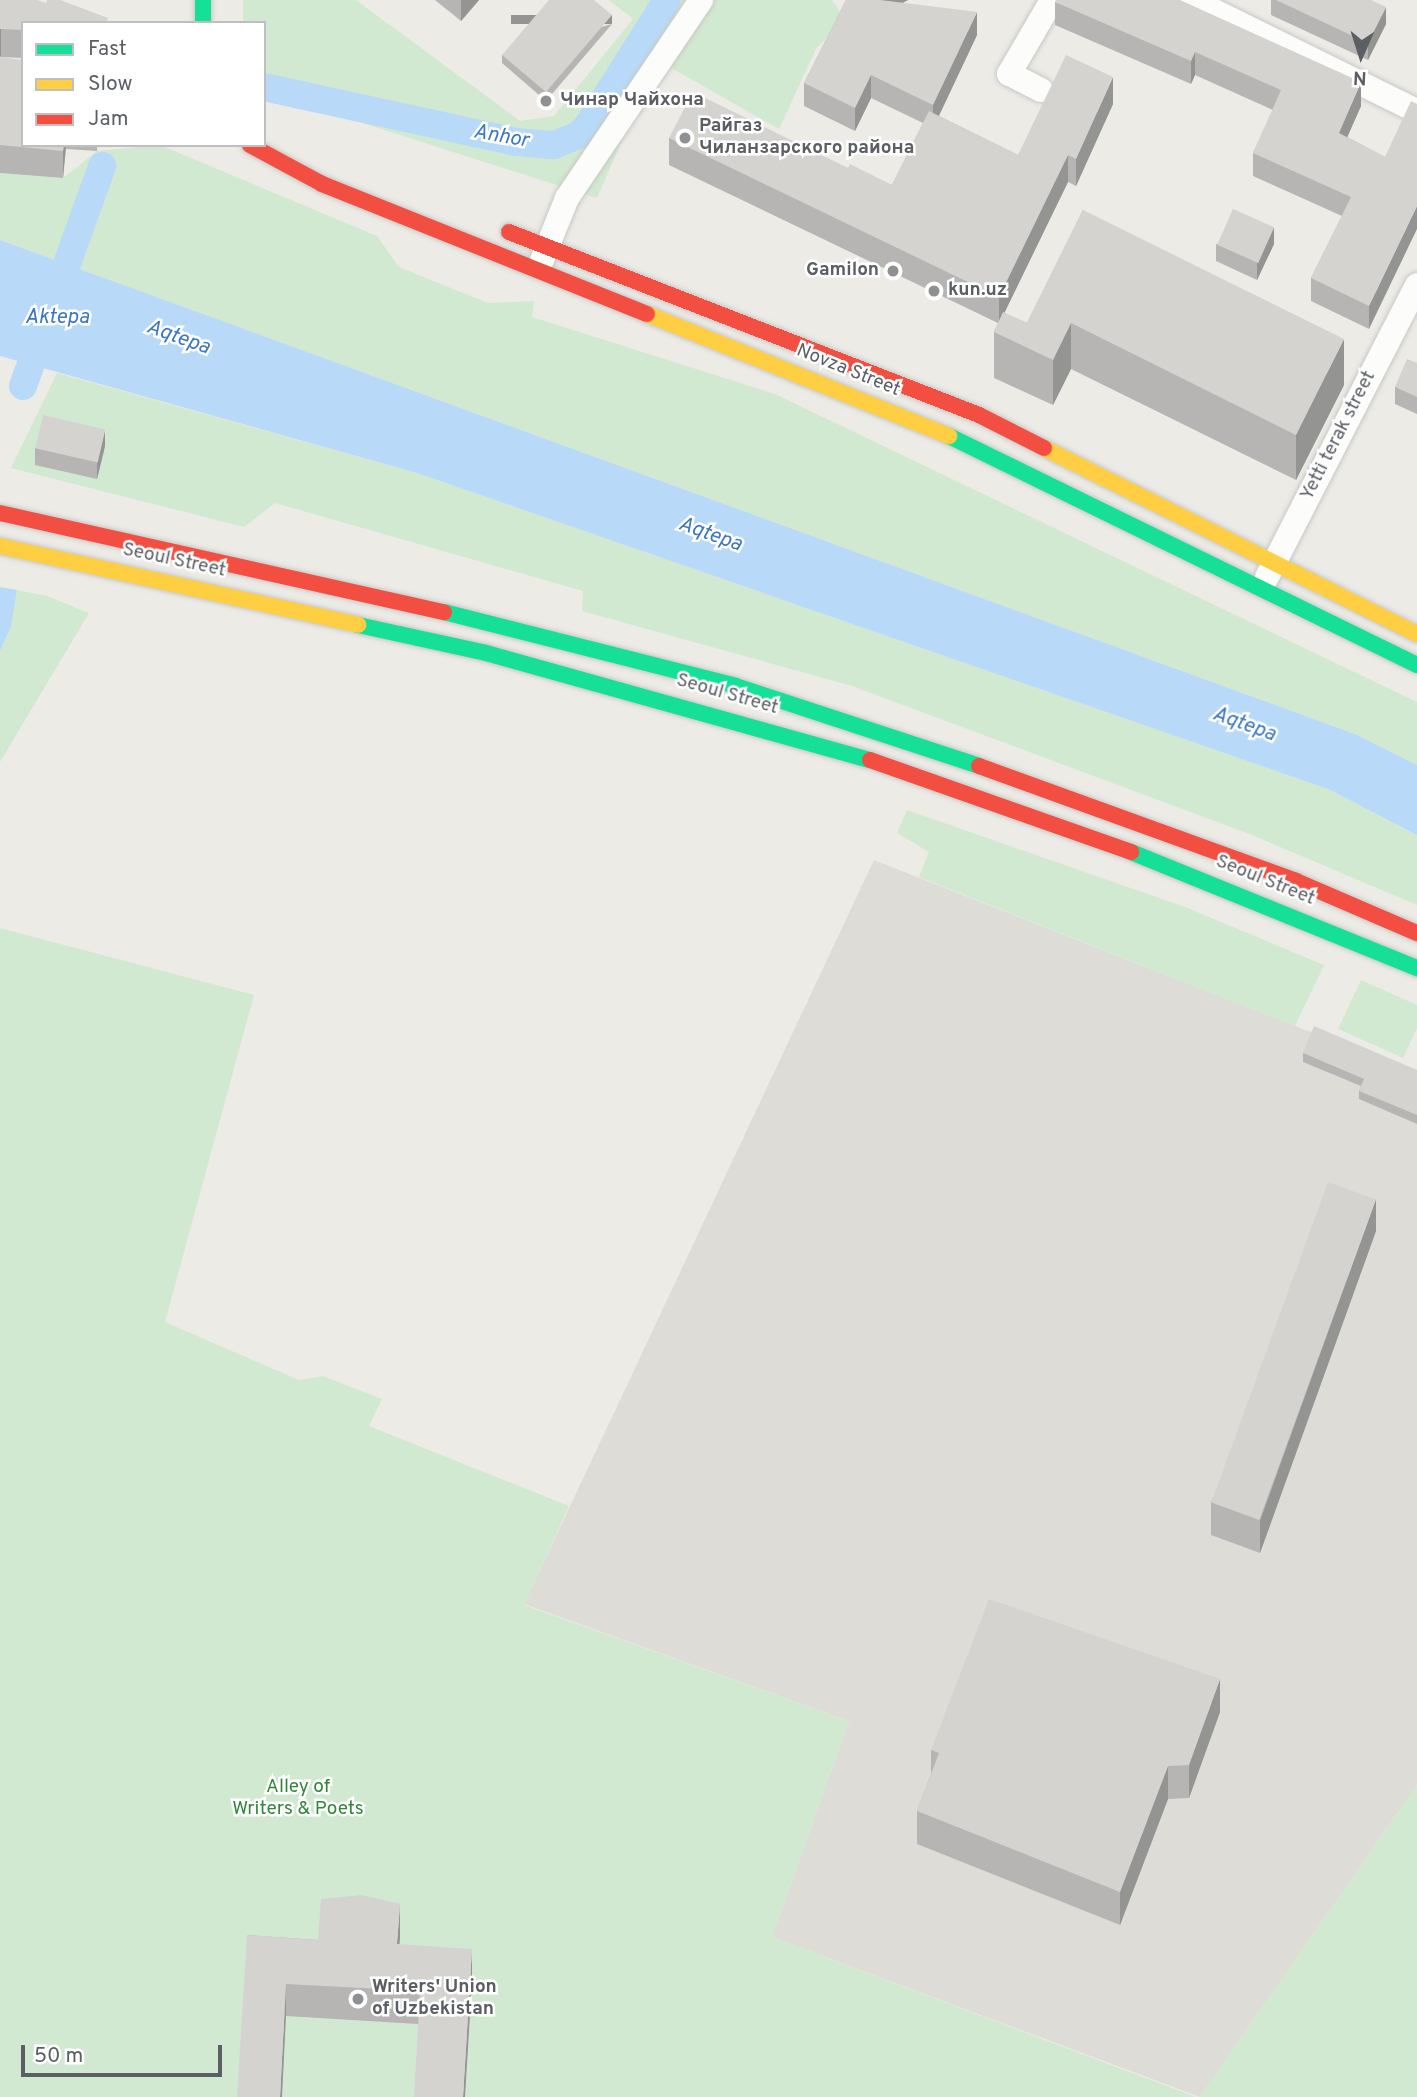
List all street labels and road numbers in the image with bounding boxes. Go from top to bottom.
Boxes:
street label: Novza Street [793,340,903,402]
street label: Yetti terak street [1297,367,1381,505]
street label: Seoul Street [120,539,228,583]
street label: Seoul Street [674,670,780,720]
street label: Seoul Street [1212,851,1318,911]

